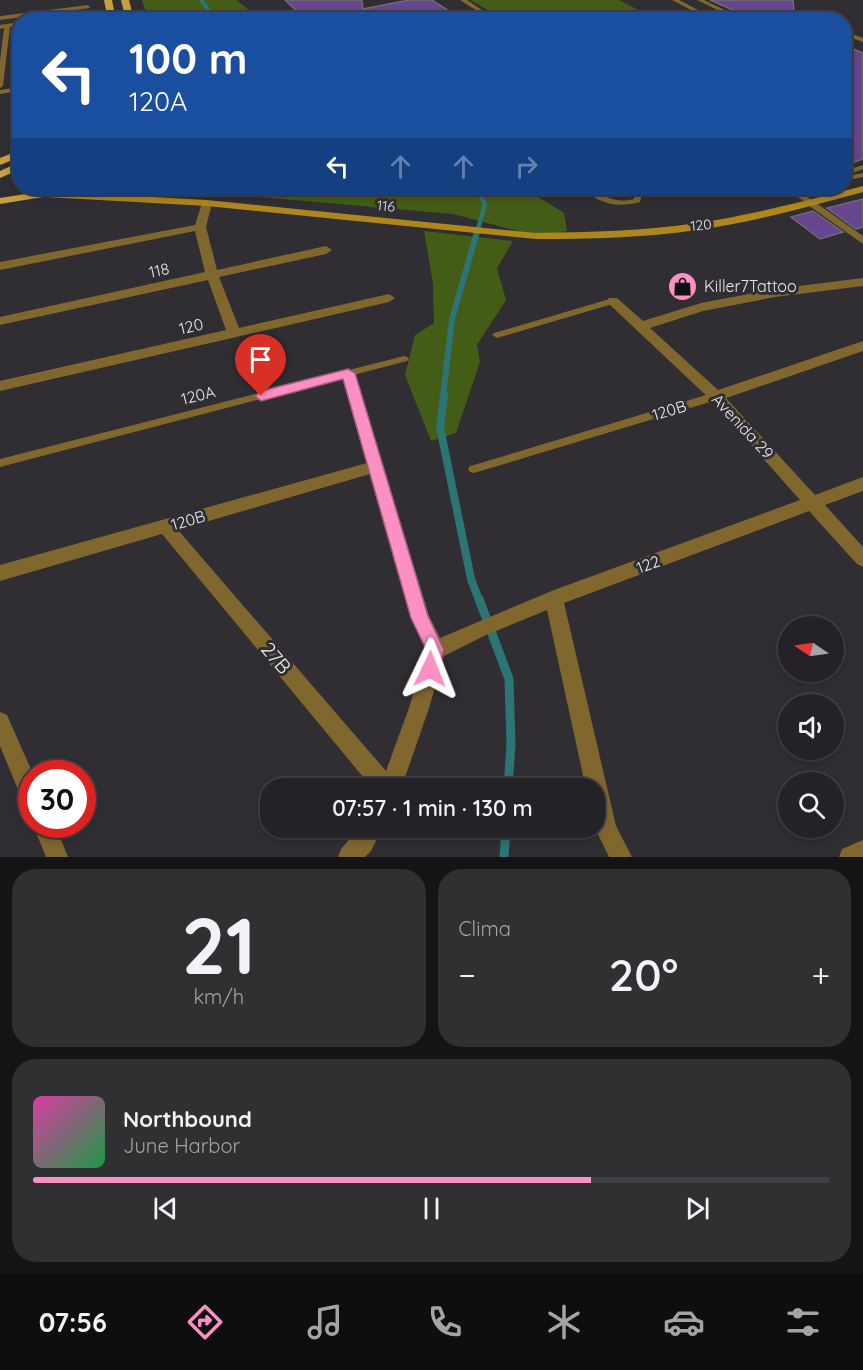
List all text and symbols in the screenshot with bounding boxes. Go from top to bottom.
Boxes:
text: 100 m [129,32,247,85]
icon: left [30,36,108,114]
text: 120A [129,84,187,118]
icon: left [321,150,354,183]
icon: ahead [384,150,417,183]
icon: ahead [447,150,480,183]
icon: right [510,150,543,183]
street label: 116 [376,196,396,216]
street label: 120 [689,215,713,235]
street label: 118 [147,258,171,282]
shop icon: Killer7Tattoo [667,270,699,302]
place label: Killer7Tattoo [704,276,797,296]
street label: 120 [177,314,205,338]
pin [235,334,286,396]
icon: arrive [244,343,277,376]
street label: 120A [179,381,217,409]
street label: Avenida 29 [708,389,778,463]
street label: 120B [649,395,689,425]
street label: 120B [169,506,207,534]
street label: 122 [633,551,663,577]
north arrow [778,616,844,682]
map controls [778,616,844,838]
street label: 27B [256,637,297,679]
position arrow [398,637,462,701]
button: sound [778,694,844,760]
speed limit sign: 30 [18,760,96,838]
button: search [778,772,844,838]
text: 07:57 · 1 min · 130 m [332,794,533,822]
text: 21 [181,896,256,994]
text: Clima [459,916,511,941]
text: 20° [609,946,678,1002]
text: − [459,954,476,995]
text: + [811,954,830,995]
text: km/h [193,984,244,1009]
text: Northbound [123,1105,252,1133]
text: June Harbor [123,1133,240,1158]
icon: previous [149,1192,182,1225]
icon: pause [415,1192,448,1225]
icon: next [681,1192,714,1225]
icon: directions [184,1301,226,1343]
icon: music [304,1301,346,1343]
icon: phone [424,1301,466,1343]
icon: climate [543,1301,585,1343]
icon: car [663,1301,705,1343]
icon: filters [782,1301,824,1343]
text: 07:56 [39,1305,107,1339]

